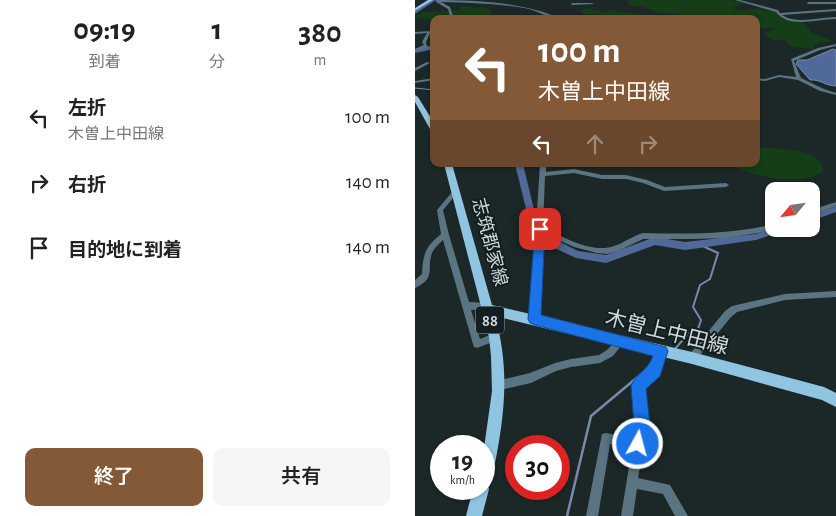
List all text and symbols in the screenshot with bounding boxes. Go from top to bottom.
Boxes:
text: 09:19 [73,15,136,45]
text: 1 [212,15,222,45]
text: 380 [298,18,342,48]
text: 100 m [538,34,621,69]
icon: left [455,35,520,100]
text: m [314,52,326,68]
text: 到着 [88,54,120,70]
text: 分 [209,54,225,70]
text: 木曽上中田線 [538,81,670,103]
text: 左折 [68,99,106,118]
icon: left [25,104,53,132]
text: 100 m [345,108,390,127]
text: 木曽上中田線 [68,126,164,142]
icon: left [528,130,556,158]
icon: ahead [581,130,609,158]
icon: right [634,130,662,158]
icon: right [25,169,53,197]
text: 140 m [346,173,390,192]
text: 右折 [68,176,106,195]
north arrow [765,182,820,238]
map controls [765,182,820,237]
street label: 志筑郡家線 [469,196,511,288]
pin [519,208,561,250]
icon: arrive [526,215,554,243]
icon: arrive [25,234,53,262]
text: 140 m [346,238,390,257]
text: 目的地に到着 [68,241,182,260]
road number: 88 [476,306,504,334]
street label: 木曽上中田線 [603,306,731,358]
position arrow [611,417,663,469]
speed limit sign: 30 [505,435,570,500]
button: 終了 [25,448,203,506]
button: 共有 [213,448,390,506]
text: 19 [452,449,473,474]
text: km/h [450,474,475,486]

